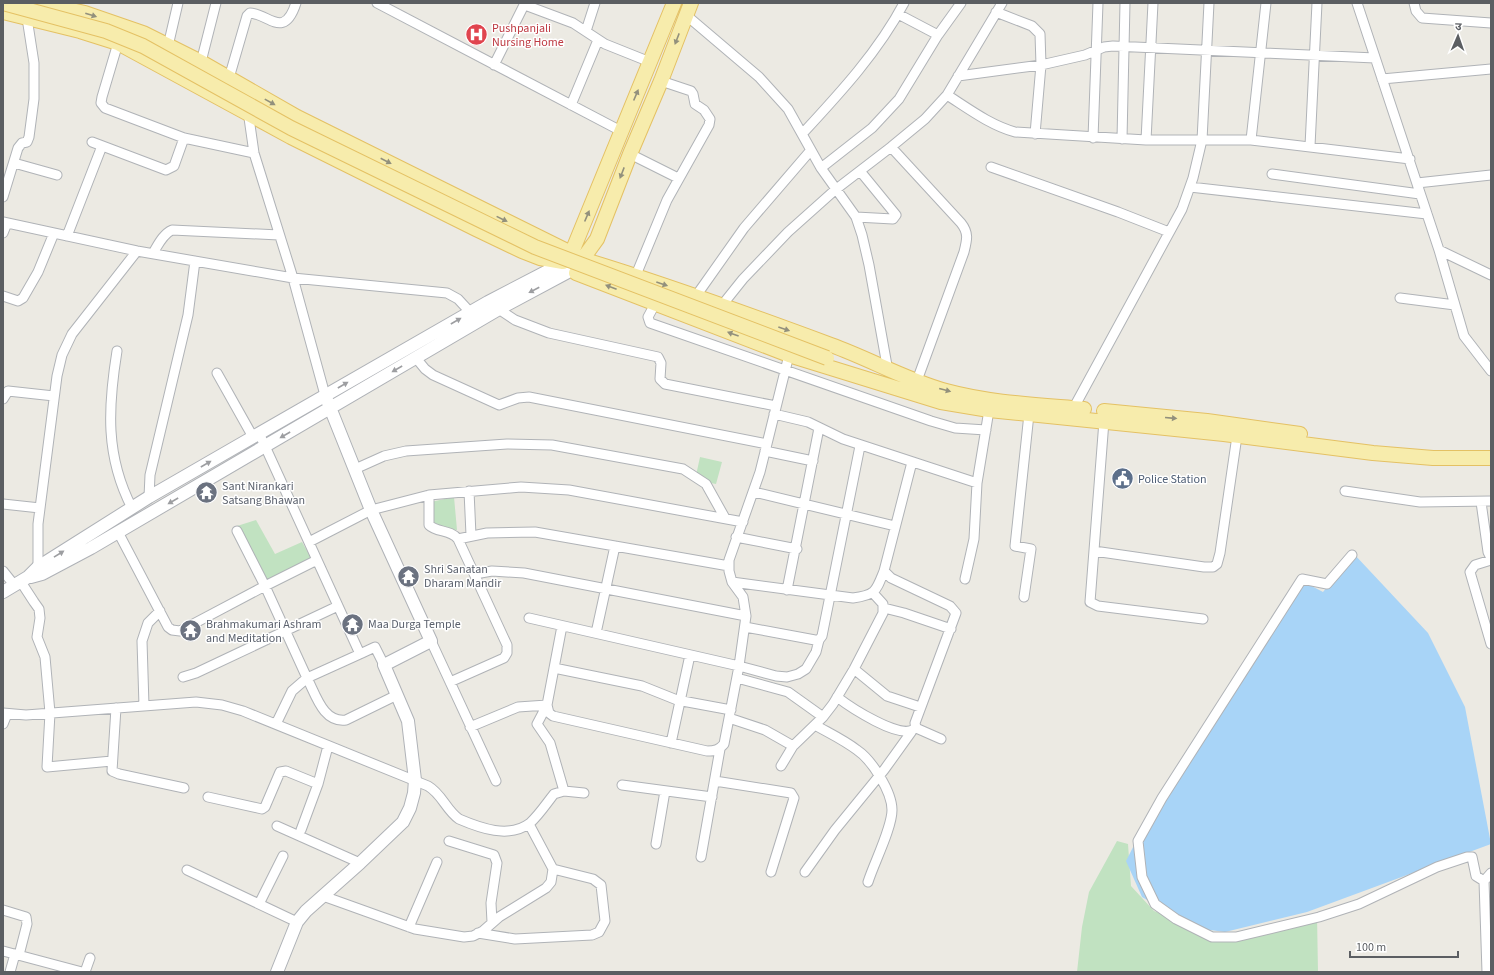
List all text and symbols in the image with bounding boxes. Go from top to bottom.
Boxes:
one-way arrow [85,12,97,18]
north arrow [1438,16,1478,56]
text: उ [1455,19,1462,34]
place label: Pushpanjali Nursing Home [492,20,564,51]
hospital icon: Pushpanjali Nursing Home [463,22,489,48]
one-way arrow [673,34,679,46]
one-way arrow [633,90,639,101]
one-way arrow [264,99,276,105]
one-way arrow [380,158,392,164]
one-way arrow [619,167,625,179]
one-way arrow [584,210,590,221]
one-way arrow [497,216,508,222]
one-way arrow [656,282,668,288]
one-way arrow [605,284,617,290]
one-way arrow [528,287,540,293]
one-way arrow [450,317,462,324]
one-way arrow [779,326,791,332]
one-way arrow [726,330,738,336]
one-way arrow [391,365,403,372]
one-way arrow [337,381,349,388]
one-way arrow [939,387,951,393]
one-way arrow [1165,414,1177,421]
one-way arrow [279,431,291,438]
one-way arrow [200,460,212,467]
public building icon: Police Station [1110,466,1136,492]
place label: Police Station [1138,471,1206,488]
place label: Sant Nirankari Satsang Bhawan [222,478,305,509]
temple icon: Sant Nirankari Satsang Bhawan [193,480,219,506]
one-way arrow [167,497,178,504]
one-way arrow [54,550,64,558]
place label: Shri Sanatan Dharam Mandir [424,561,502,592]
temple icon: Shri Sanatan Dharam Mandir [395,563,421,589]
temple icon: Maa Durga Temple [340,611,366,637]
place label: Brahmakumari Ashram and Meditation [206,616,322,647]
place label: Maa Durga Temple [368,616,461,633]
temple icon: Brahmakumari Ashram and Meditation [177,618,203,644]
scale bar [1350,933,1458,959]
text: 100 m [1356,939,1386,956]

